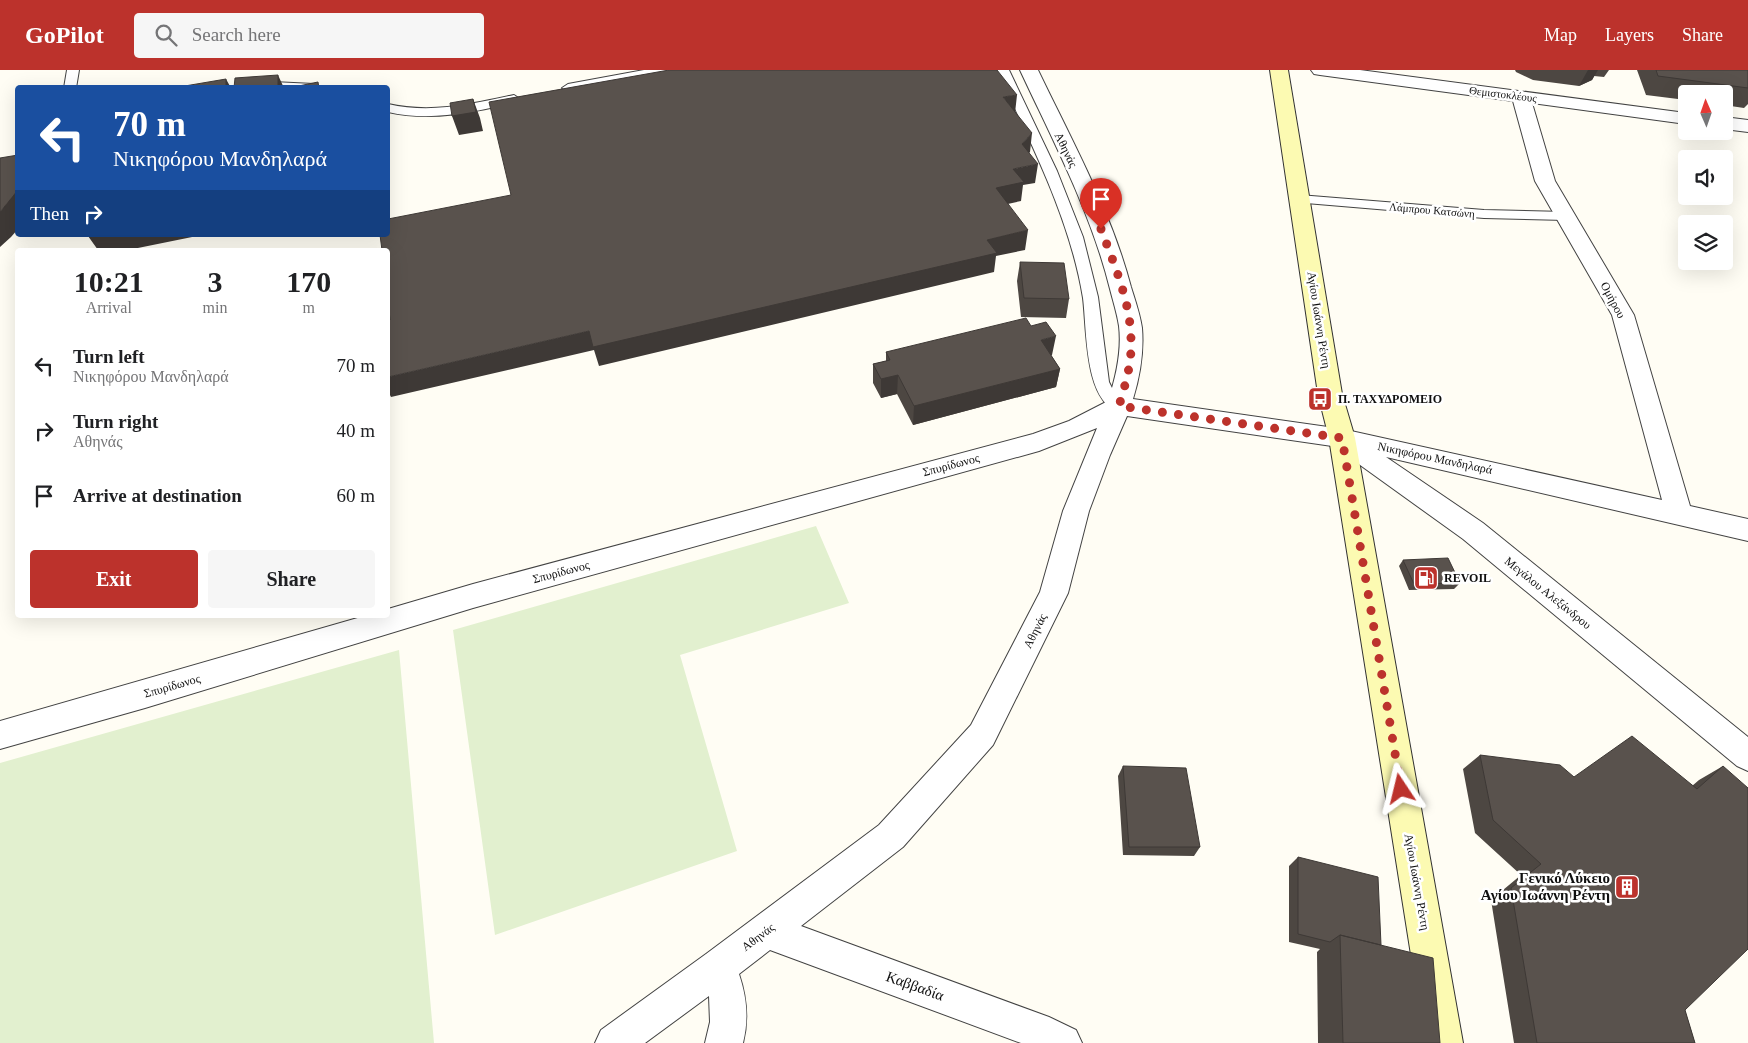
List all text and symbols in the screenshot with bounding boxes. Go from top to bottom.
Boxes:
search box [134,13,484,58]
icon: search [152,21,180,49]
text: GoPilot [25,22,104,48]
text: Search here [192,24,281,45]
text: Map [1544,25,1577,45]
text: Layers [1605,25,1654,45]
text: Share [1682,25,1723,45]
street label: Θεμιστοκλέους [1468,84,1538,104]
north arrow [1678,85,1732,140]
map controls [1678,85,1733,270]
icon: left [30,105,95,170]
text: 70 m [113,105,186,144]
street label: Αθηνάς [1052,130,1081,170]
text: Νικηφόρου Μανδηλαρά [113,146,327,171]
button: sound [1678,150,1733,205]
pin [1080,178,1122,229]
icon: arrive [1087,185,1115,213]
icon: right [79,200,107,228]
street label: Λάμπρου Κατσώνη [1389,200,1476,220]
text: Then [30,203,69,224]
button: layers [1678,215,1733,270]
text: 10:21 [74,265,144,298]
text: 3 [207,265,222,298]
text: 170 [286,265,331,298]
street label: Αγίου Ιωάννη Ρέντη [1304,271,1334,369]
street label: Ομήρου [1598,279,1628,321]
text: Arrival [86,299,132,316]
text: min [203,299,227,316]
text: m [302,299,315,316]
text: Turn left [73,346,145,367]
icon: left [30,352,58,380]
text: 70 m [336,355,375,376]
text: Νικηφόρου Μανδηλαρά [73,368,229,385]
bus stop icon: Π. ΤΑΧΥΔΡΟΜΕΙΟ [1307,386,1333,412]
place label: Π. ΤΑΧΥΔΡΟΜΕΙΟ [1338,392,1442,406]
text: Turn right [73,411,158,432]
icon: right [30,417,58,445]
text: 40 m [336,420,375,441]
text: Αθηνάς [73,433,123,450]
street label: Νικηφόρου Μανδηλαρά [1376,439,1494,477]
street label: Σπυρίδωνος [921,451,981,479]
icon: arrive [30,482,58,510]
text: Arrive at destination [73,485,242,506]
text: 60 m [336,485,375,506]
button: Exit [30,550,198,608]
button: Share [208,550,375,608]
street label: Μεγάλου Αλεξάνδρου [1502,554,1594,632]
street label: Σπυρίδωνος [531,558,591,586]
fuel station icon: REVOIL [1413,565,1439,591]
place label: REVOIL [1444,571,1491,585]
street label: Αθηνάς [1020,611,1050,651]
street label: Σπυρίδωνος [142,671,202,701]
position arrow [1374,762,1426,814]
street label: Αγίου Ιωάννη Ρέντη [1402,833,1432,931]
place label: Γενικό Λύκειο Αγίου Ιωάννη Ρέντη [1481,870,1610,903]
building icon: Γενικό Λύκειο Αγίου Ιωάννη Ρέντη [1614,874,1640,900]
street label: Αθηνάς [739,920,777,954]
street label: Καββαδία [884,968,946,1004]

